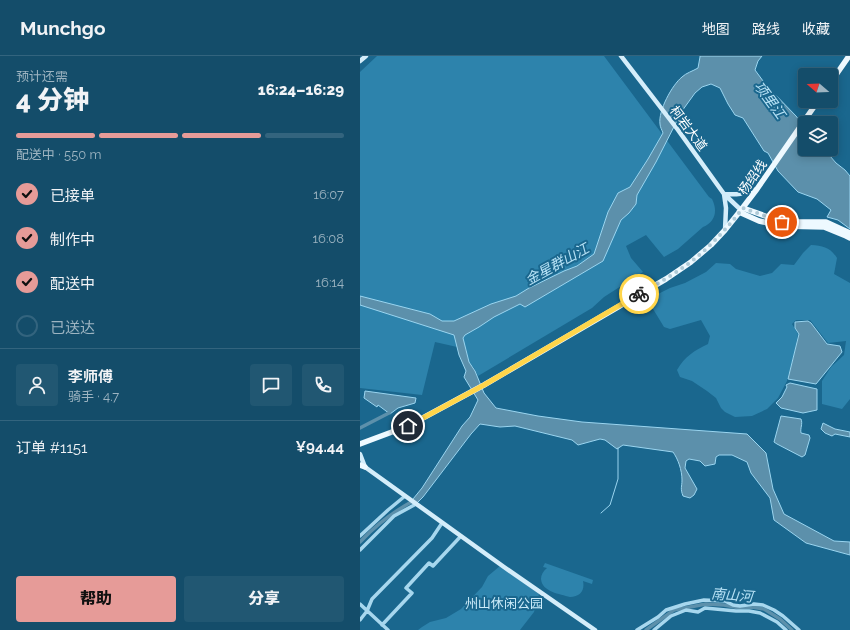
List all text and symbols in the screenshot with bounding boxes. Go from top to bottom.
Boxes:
text: Munchgo [20,17,105,39]
text: 地图 [702,21,730,37]
text: 路线 [752,21,780,37]
text: 收藏 [802,21,830,37]
north arrow [798,68,838,108]
map controls [798,68,838,156]
text: 预计还需 [16,69,68,84]
water label: 项里江 [751,78,790,123]
text: 16:24–16:29 [258,81,344,99]
text: 4 分钟 [16,85,89,115]
street label: 柯岩大道 [667,103,710,154]
button: layers [798,116,838,156]
text: 配送中 · 550 m [16,147,101,162]
street label: 杨绍线 [735,157,770,198]
icon: check [16,183,38,205]
text: 已接单 [50,187,95,205]
text: 16:07 [313,187,344,202]
pin [765,205,799,239]
icon: bag [771,211,793,233]
icon: check [16,227,38,249]
text: 制作中 [50,231,95,249]
text: 16:08 [312,231,344,246]
water label: 金星群山江 [523,239,593,288]
icon: check [16,271,38,293]
courier [619,274,659,314]
text: 配送中 [50,275,95,293]
text: 16:14 [315,275,344,290]
icon: bike [628,283,650,305]
text: 已送达 [50,319,95,337]
button: person [16,364,58,406]
button: chat [250,364,292,406]
button: phone [302,364,344,406]
text: 李师傅 [68,368,113,386]
text: 骑手 · 4.7 [68,389,119,404]
pin [391,409,425,443]
icon: home [397,415,419,437]
text: ¥94.44 [295,438,344,456]
text: 订单 #1151 [16,439,87,457]
button: 帮助 [16,576,176,622]
button: 分享 [184,576,344,622]
water label: 南山河 [710,585,757,605]
park label: 州山休闲公园 [465,596,543,611]

